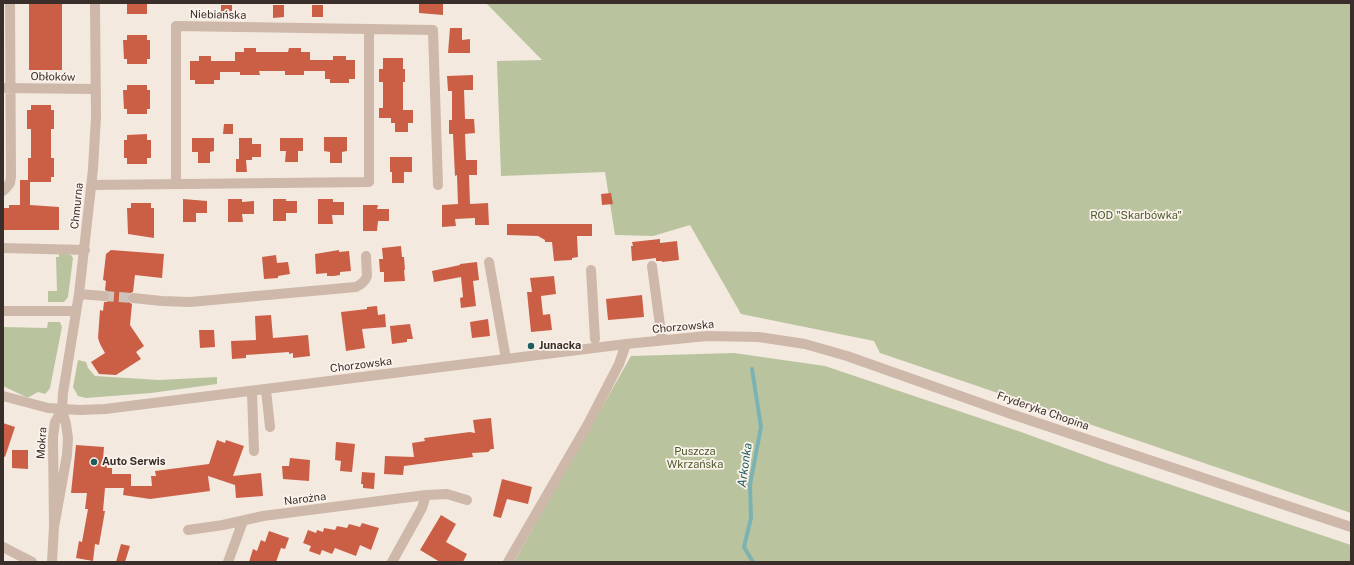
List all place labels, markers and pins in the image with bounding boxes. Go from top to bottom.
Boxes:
place label: Junacka [539,339,581,353]
marker: Junacka [526,341,536,351]
place label: Auto Serwis [102,455,166,469]
marker: Auto Serwis [89,457,99,467]

